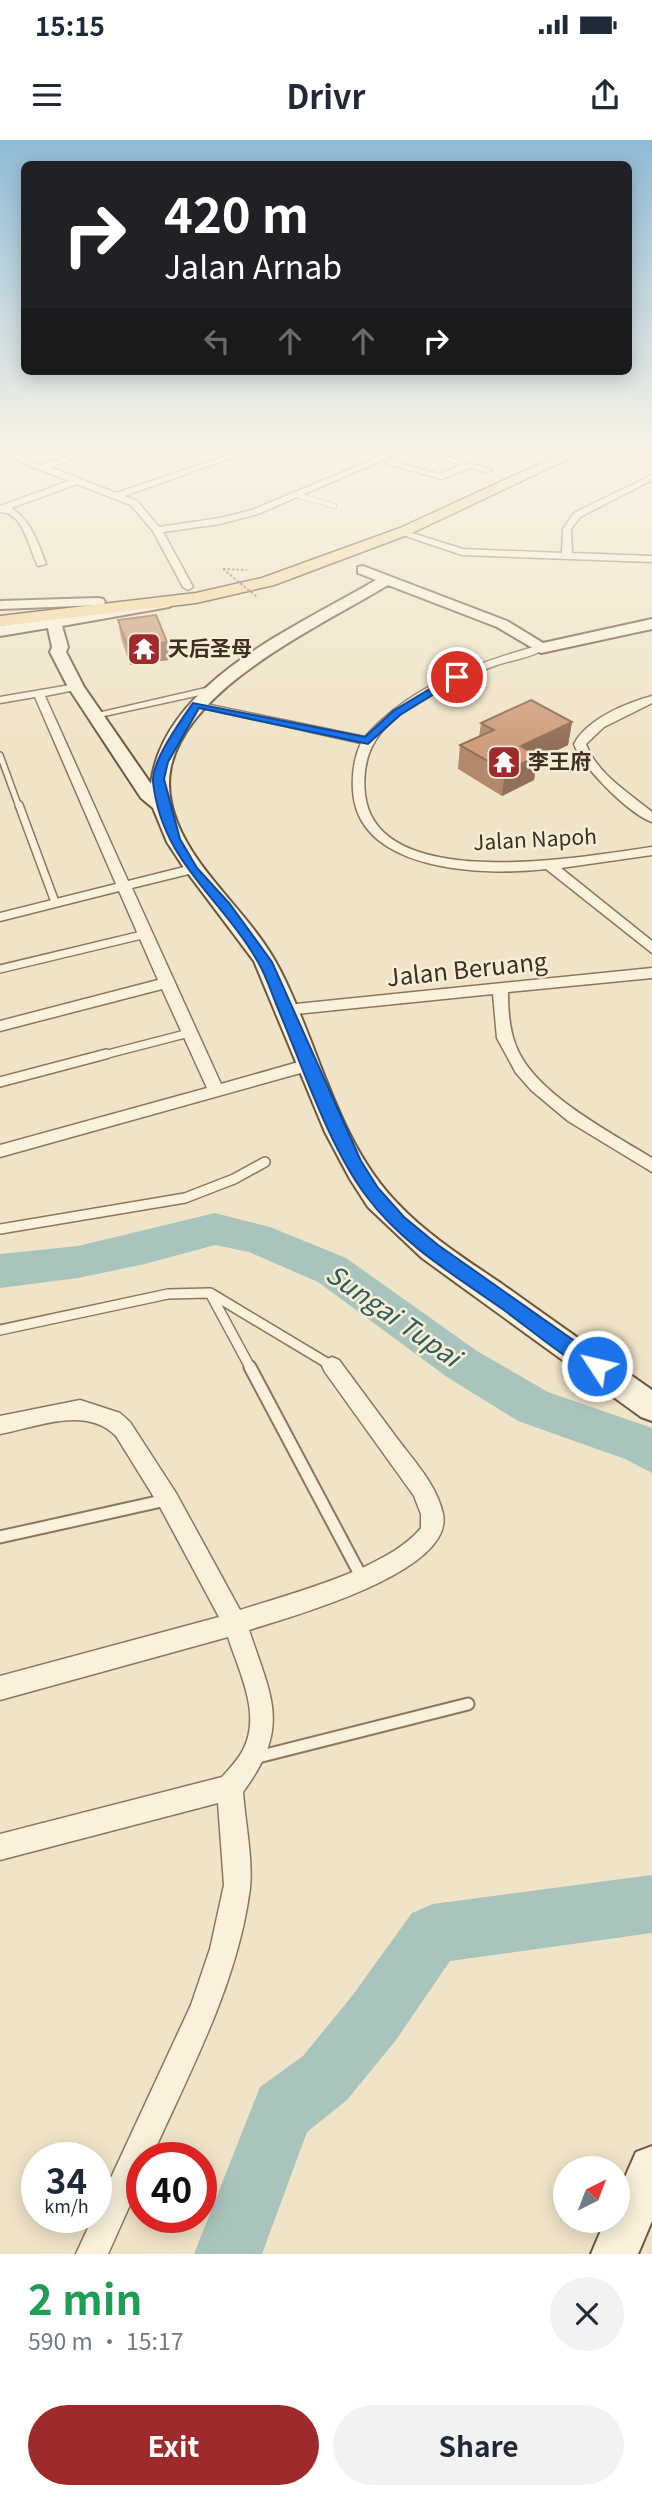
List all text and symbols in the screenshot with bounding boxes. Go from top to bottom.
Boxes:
text: 15:15 [35,6,105,43]
text: Drivr [287,72,365,118]
icon: menu [28,76,66,114]
icon: share [586,76,624,114]
text: 420 m [164,176,309,247]
icon: right [49,189,140,280]
text: Jalan Arnab [164,242,342,288]
icon: left [198,322,236,360]
icon: ahead [271,322,309,360]
icon: ahead [344,322,382,360]
icon: right [417,322,455,360]
temple icon: 天后圣母 [125,630,163,668]
place label: 天后圣母 [168,632,252,662]
pin [427,647,487,707]
icon: arrive [438,658,476,696]
temple icon: 李王府 [485,743,523,781]
place label: 李王府 [528,745,591,775]
street label: Jalan Napoh [472,820,598,856]
street label: Jalan Beruang [385,942,549,993]
water label: Sungai Tupai [320,1254,471,1376]
position arrow [560,1329,634,1403]
speed limit sign: 40 [126,2142,217,2233]
text: 34 [46,2153,87,2204]
north arrow [553,2156,630,2233]
map controls [553,2156,630,2233]
text: km/h [44,2192,89,2218]
text: 2 min [28,2266,143,2327]
button: close [550,2277,624,2351]
text: 590 m · 15:17 [28,2323,184,2357]
button: Exit [28,2405,319,2485]
button: Share [333,2405,624,2485]

